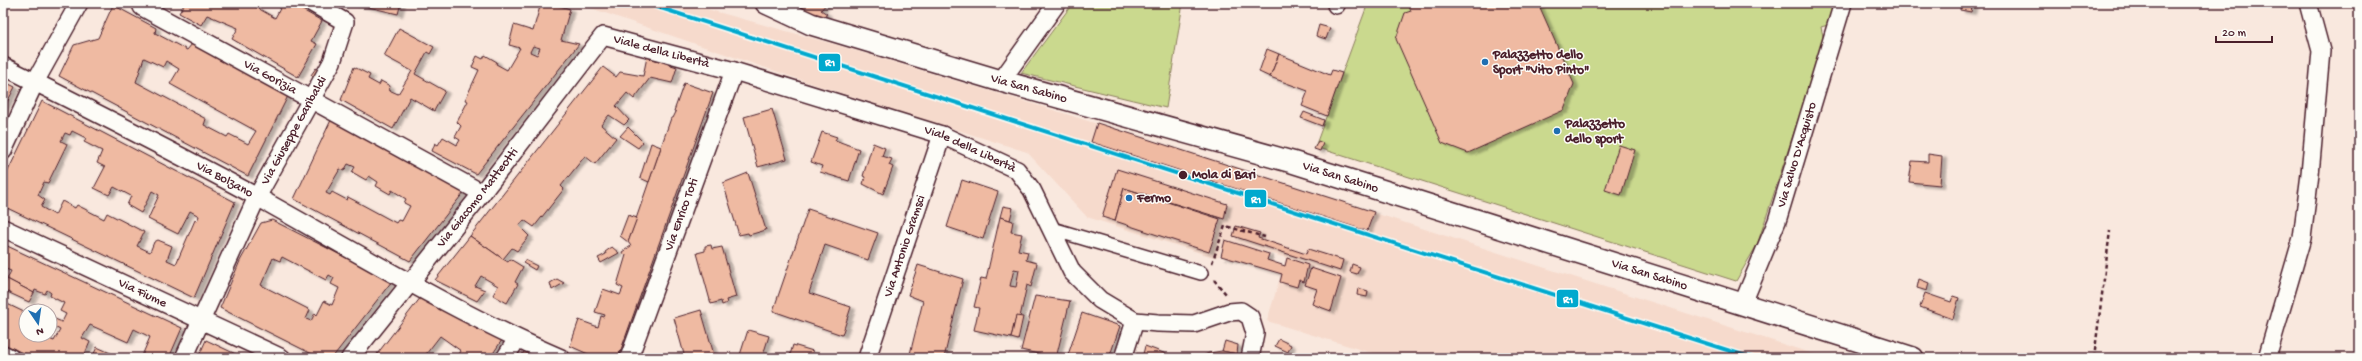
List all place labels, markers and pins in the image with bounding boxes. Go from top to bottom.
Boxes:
place label: Palazzetto dello Sport "Vito Pinto" [1492,48,1589,79]
marker: Palazzetto dello Sport "Vito Pinto" [1480,57,1490,67]
place label: Palazzetto dello sport [1564,117,1625,148]
marker: Palazzetto dello sport [1552,126,1562,136]
place label: Mola di Bari [1192,168,1256,183]
marker: Mola di Bari [1177,169,1189,181]
place label: Fermo [1136,191,1171,206]
marker: Fermo [1124,193,1134,203]

